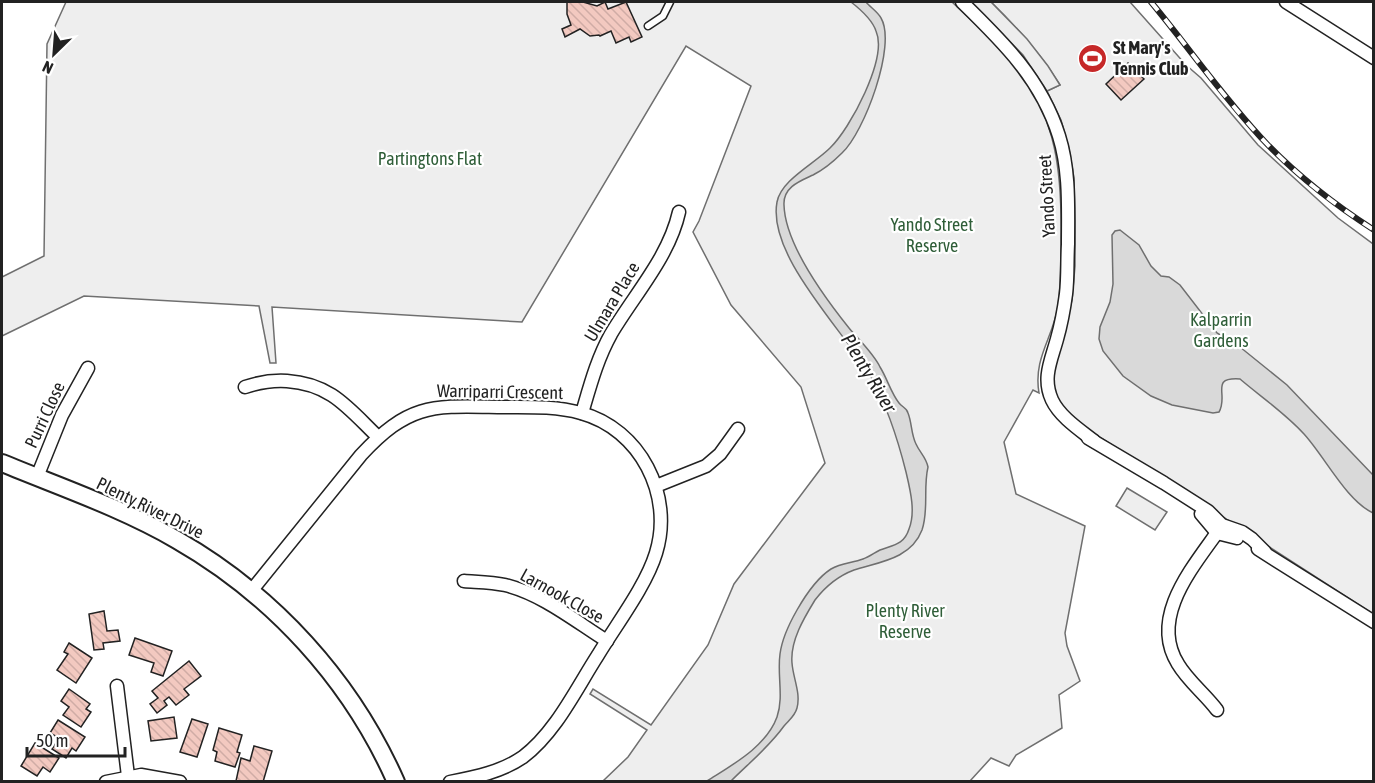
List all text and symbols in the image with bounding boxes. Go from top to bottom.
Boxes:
north arrow [24,24,84,84]
place label: St Mary's Tennis Club [1113,37,1189,79]
sports icon: St Mary's Tennis Club [1076,42,1108,74]
text: N [40,57,56,78]
park label: Partingtons Flat [378,148,482,169]
street label: Yando Street [1034,154,1059,238]
park label: Yando Street Reserve [891,214,973,256]
street label: Ulmara Place [580,258,644,345]
park label: Kalparrin Gardens [1190,309,1252,351]
water label: Plenty River [837,329,902,417]
street label: Purri Close [20,378,69,451]
street label: Warriparri Crescent [437,380,563,403]
street label: Plenty River Drive [93,473,207,543]
street label: Larnook Close [517,564,608,627]
park label: Plenty River Reserve [865,600,945,642]
scale bar [27,720,124,758]
text: 50 m [36,730,68,751]

